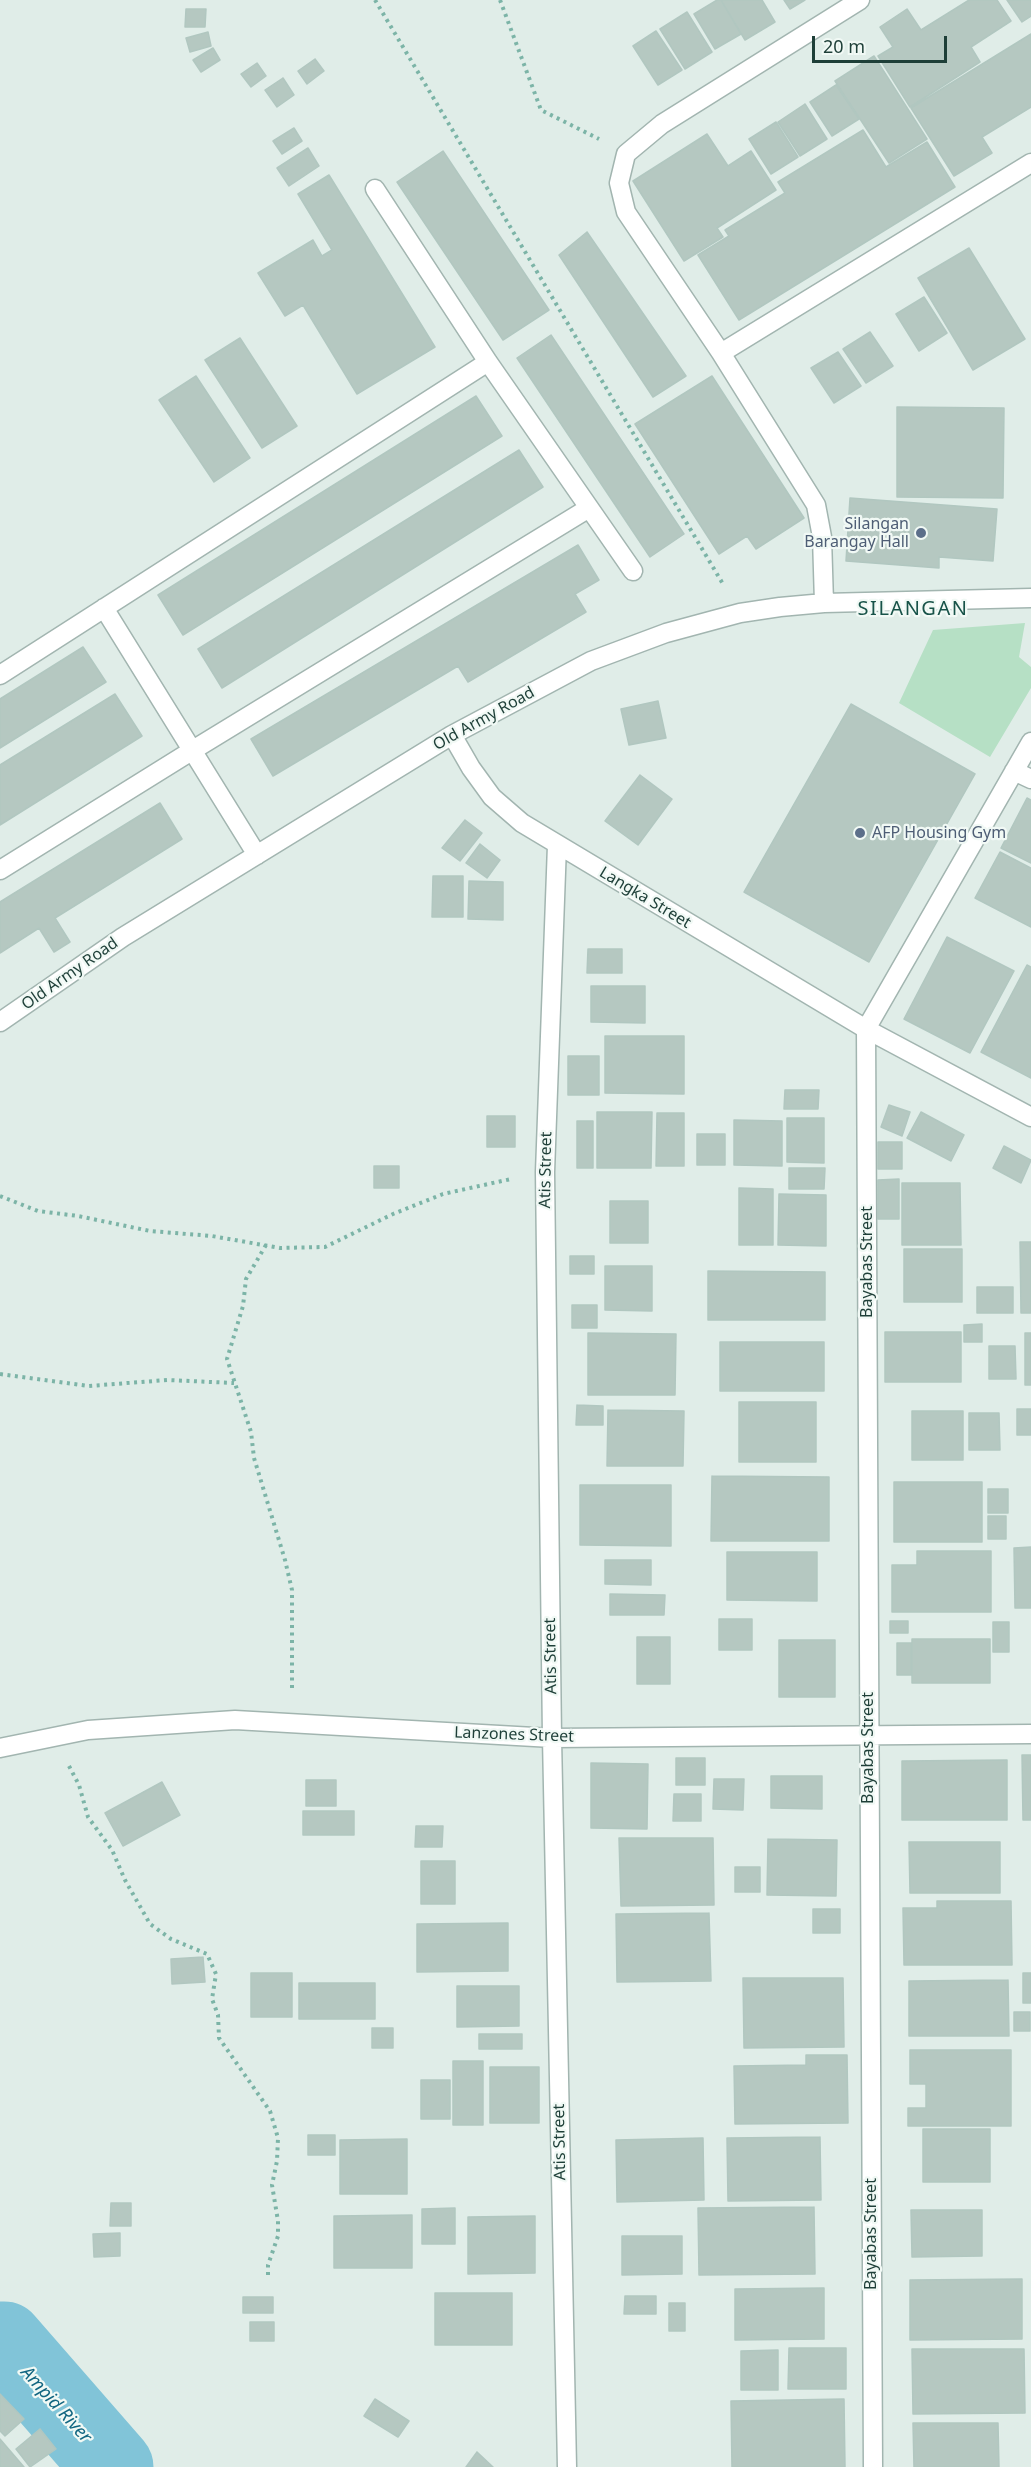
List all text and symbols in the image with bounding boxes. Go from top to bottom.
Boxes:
scale bar [815,24,950,62]
text: 20 m [823,34,865,58]
place label: Silangan Barangay Hall [804,514,909,552]
marker: Silangan Barangay Hall [914,526,928,540]
district label: SILANGAN [858,597,968,621]
street label: Old Army Road [430,683,538,755]
place label: AFP Housing Gym [872,823,1006,843]
marker: AFP Housing Gym [853,826,867,840]
street label: Langka Street [596,863,694,933]
street label: Old Army Road [18,934,122,1014]
street label: Atis Street [536,1132,556,1208]
street label: Bayabas Street [857,1206,877,1318]
street label: Atis Street [541,1618,561,1694]
street label: Bayabas Street [858,1692,878,1804]
street label: Lanzones Street [454,1723,574,1747]
street label: Atis Street [550,2104,570,2180]
street label: Bayabas Street [861,2178,881,2290]
water label: Ampid River [16,2362,96,2448]

